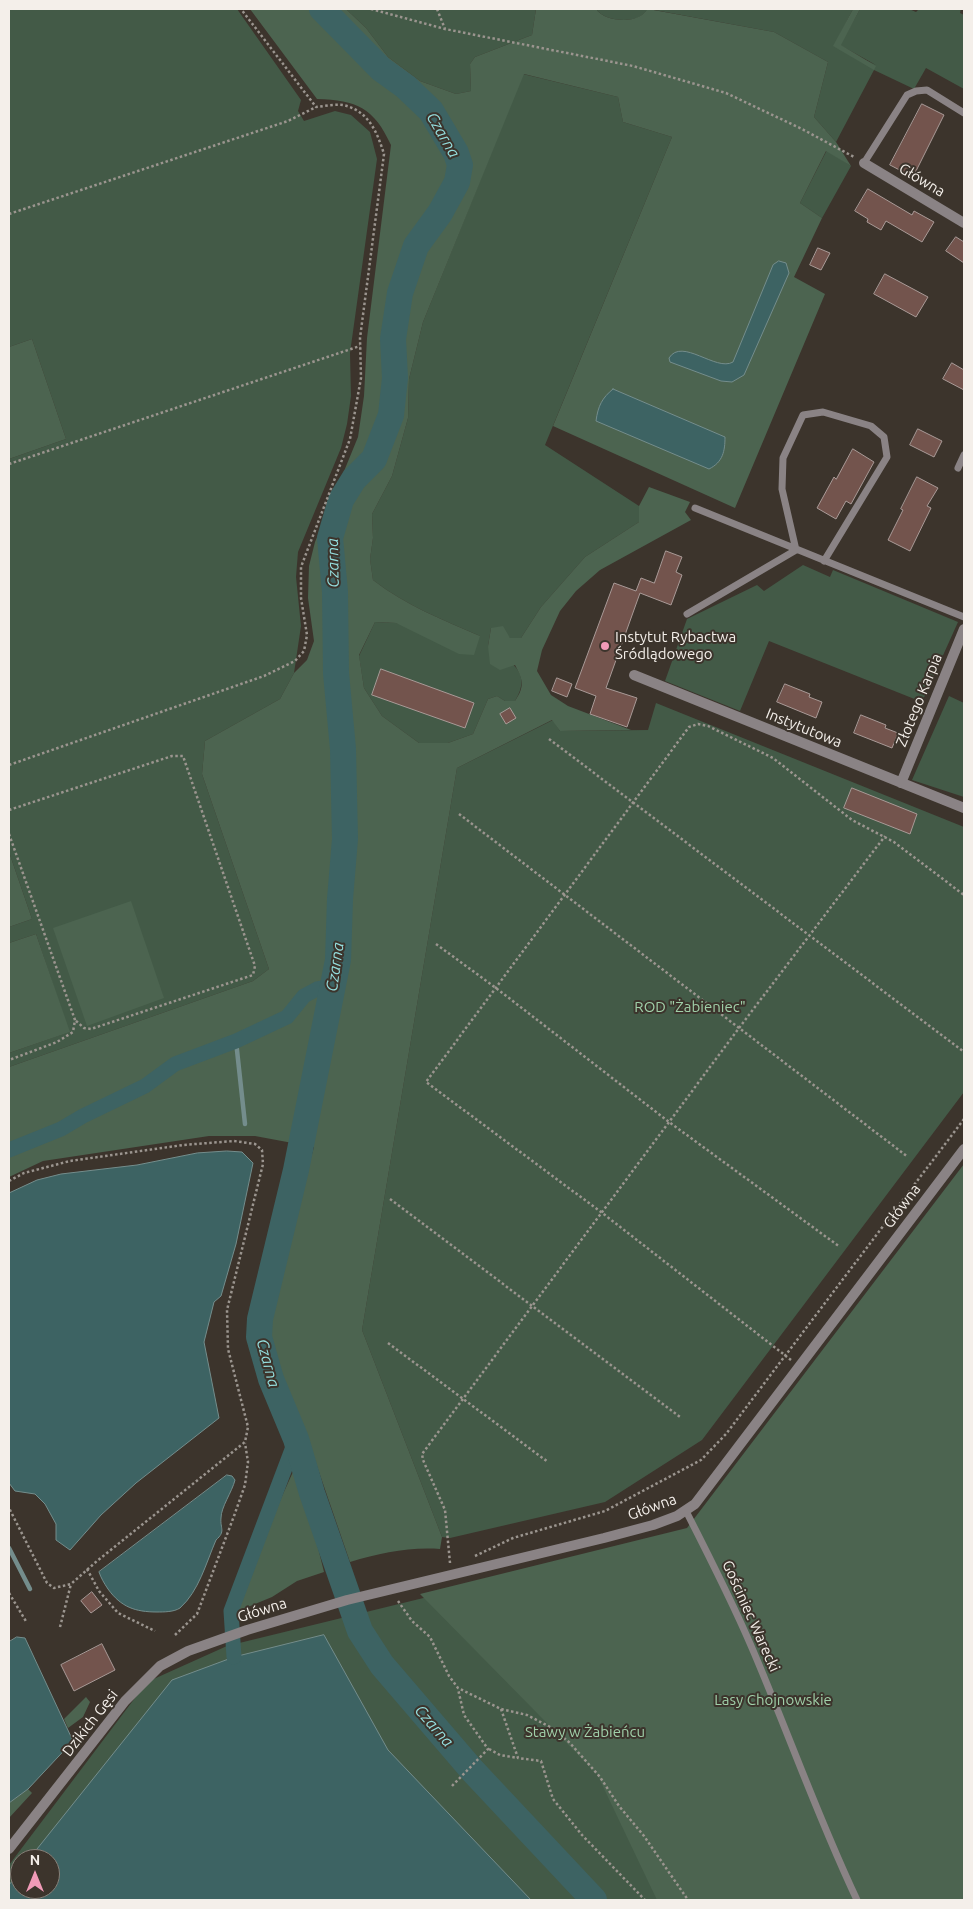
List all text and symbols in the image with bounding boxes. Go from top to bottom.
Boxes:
water label: Czarna [422,109,464,161]
street label: Główna [896,159,948,201]
water label: Czarna [323,538,343,588]
place label: Instytut Rybactwa Śródlądowego [615,628,736,663]
marker: Instytut Rybactwa Śródlądowego [599,640,611,652]
street label: Złotego Karpia [892,651,946,749]
street label: Instytutowa [763,705,845,751]
water label: Czarna [322,941,348,993]
park label: ROD "Żabieniec" [634,998,746,1016]
street label: Główna [880,1180,924,1232]
water label: Czarna [252,1337,284,1389]
street label: Główna [625,1490,679,1524]
street label: Gościniec Warecki [718,1557,784,1675]
street label: Główna [235,1594,289,1626]
street label: Dzikich Gęsi [58,1686,122,1760]
park label: Lasy Chojnowskie [714,1691,832,1709]
water label: Czarna [411,1701,457,1751]
park label: Stawy w Żabieńcu [525,1723,645,1741]
north arrow [10,1849,60,1899]
text: N [30,1852,40,1868]

